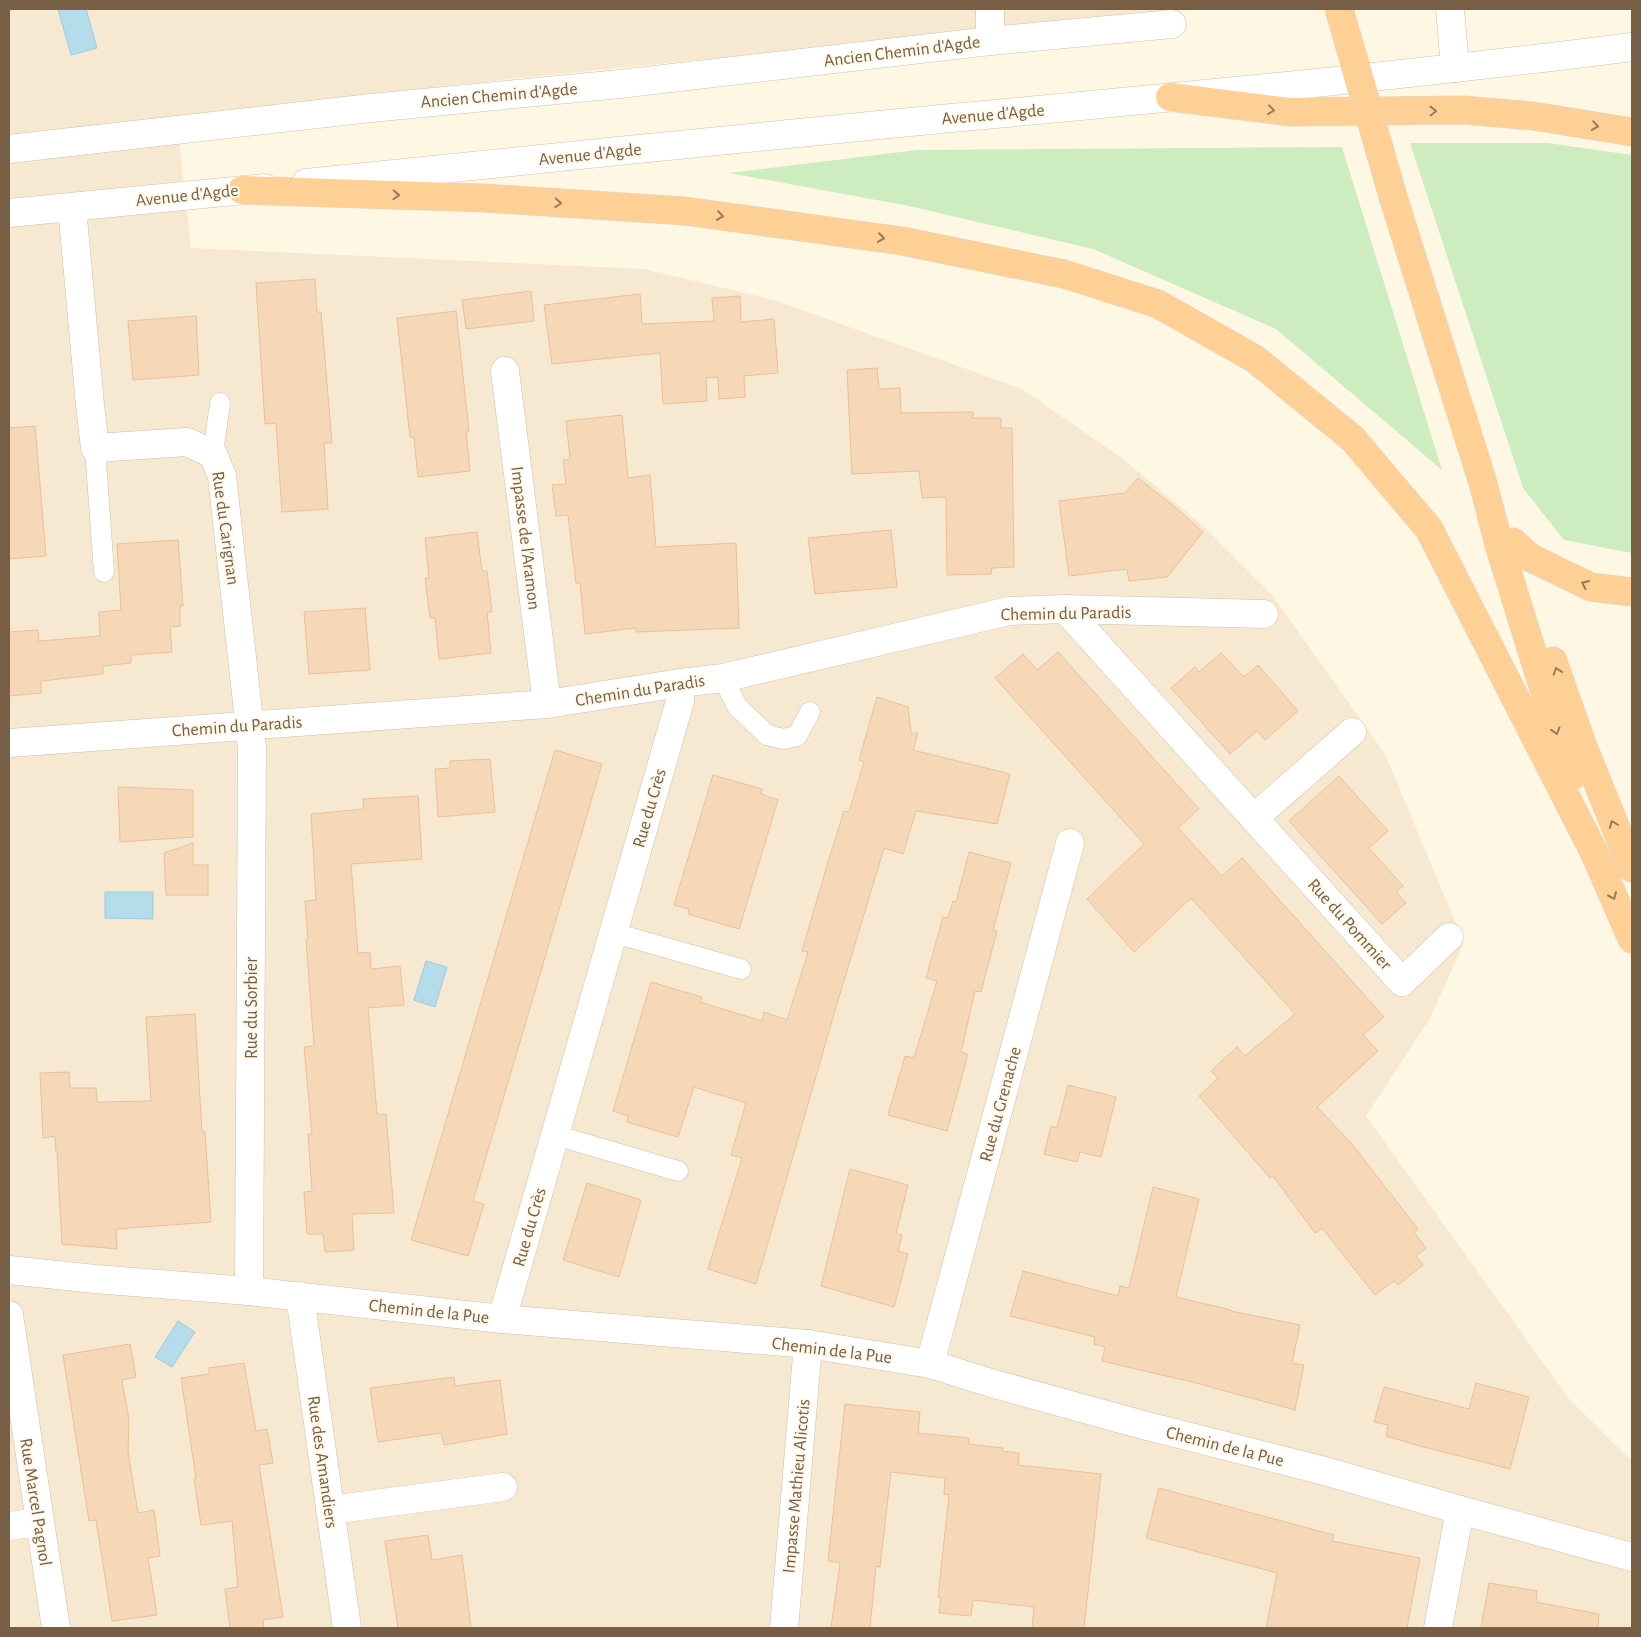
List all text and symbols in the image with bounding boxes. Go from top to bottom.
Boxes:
street label: Ancien Chemin d'Agde [823,33,981,71]
street label: Ancien Chemin d'Agde [420,80,578,112]
street label: Avenue d'Agde [941,102,1045,128]
one-way arrow [1267,104,1275,115]
one-way arrow [1430,106,1437,116]
one-way arrow [1591,120,1599,131]
street label: Avenue d'Agde [538,141,642,169]
street label: Avenue d'Agde [135,182,239,210]
one-way arrow [392,190,400,201]
one-way arrow [555,197,563,208]
one-way arrow [716,210,724,221]
one-way arrow [877,233,885,243]
street label: Impasse de l'Aramon [507,465,543,611]
street label: Rue du Carignan [208,470,242,586]
one-way arrow [1581,580,1590,590]
street label: Chemin du Paradis [1000,604,1132,624]
one-way arrow [1553,667,1563,676]
street label: Chemin du Paradis [574,672,706,710]
street label: Chemin du Paradis [171,713,303,741]
one-way arrow [1551,726,1561,735]
street label: Rue du Crès [630,767,670,850]
one-way arrow [1609,820,1619,828]
street label: Rue du Pommier [1304,876,1395,974]
one-way arrow [1607,891,1618,900]
street label: Rue du Sorbier [243,957,261,1059]
street label: Rue du Grenache [977,1045,1025,1164]
street label: Rue du Crès [510,1186,550,1269]
street label: Chemin de la Pue [368,1297,490,1327]
street label: Chemin de la Pue [771,1335,893,1367]
street label: Rue des Amandiers [304,1395,340,1530]
street label: Impasse Mathieu Alicotis [780,1398,814,1574]
street label: Chemin de la Pue [1164,1424,1286,1470]
street label: Rue Marcel Pagnol [16,1437,54,1567]

